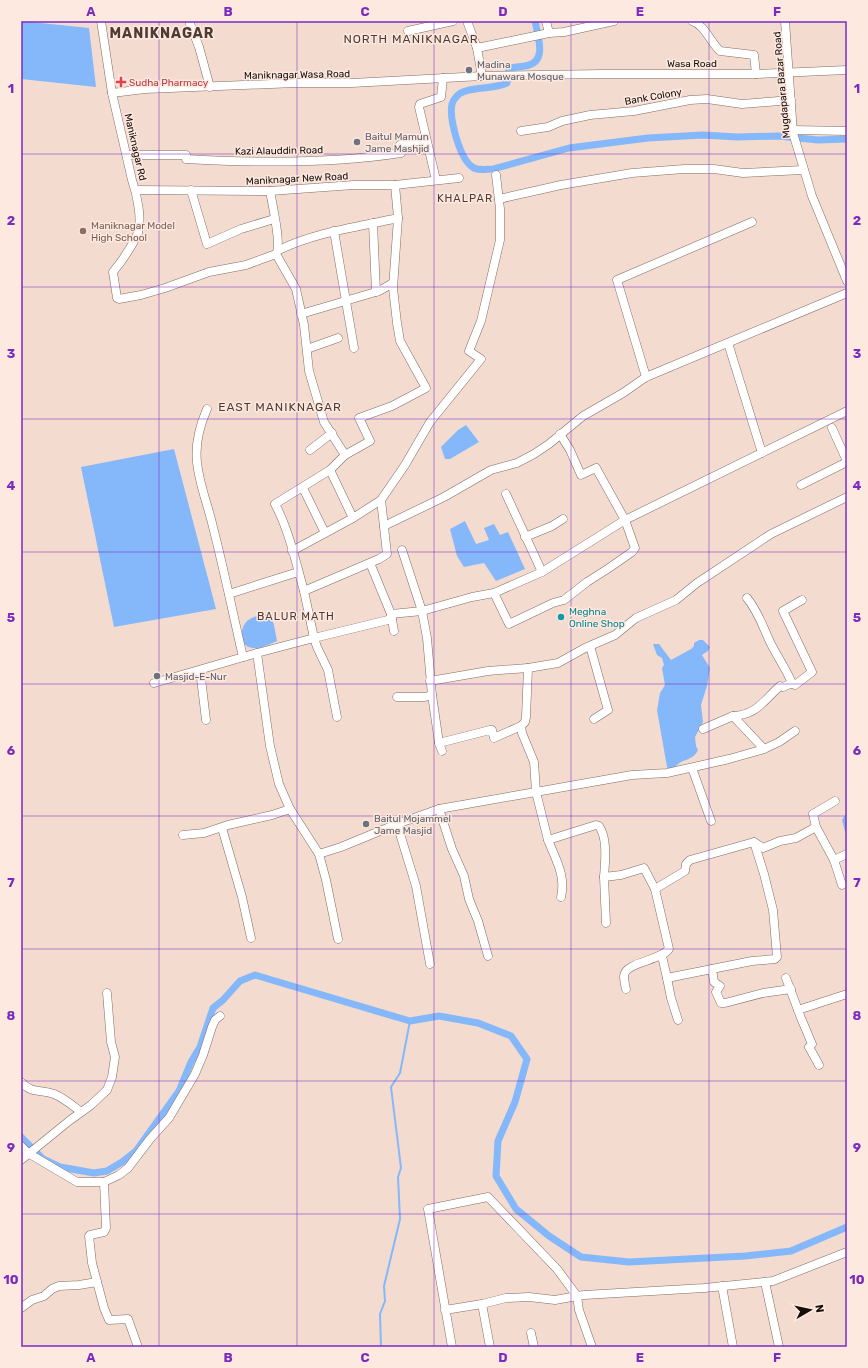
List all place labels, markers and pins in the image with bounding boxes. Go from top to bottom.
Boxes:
place label: Madina Munawara Mosque [477,59,564,83]
marker: Madina Munawara Mosque [464,65,474,75]
marker: Sudha Pharmacy [116,77,126,87]
place label: Sudha Pharmacy [129,77,209,89]
place label: Baitul Mamun Jame Mashjid [365,131,429,155]
marker: Baitul Mamun Jame Mashjid [352,137,362,147]
place label: Maniknagar Model High School [91,220,175,244]
marker: Maniknagar Model High School [78,226,88,236]
place label: Meghna Online Shop [569,606,625,630]
marker: Meghna Online Shop [556,612,566,622]
marker: Masjid-E-Nur [152,671,162,681]
place label: Masjid-E-Nur [165,671,227,683]
place label: Baitul Mojammel Jame Masjid [374,813,451,837]
marker: Baitul Mojammel Jame Masjid [361,819,371,829]

